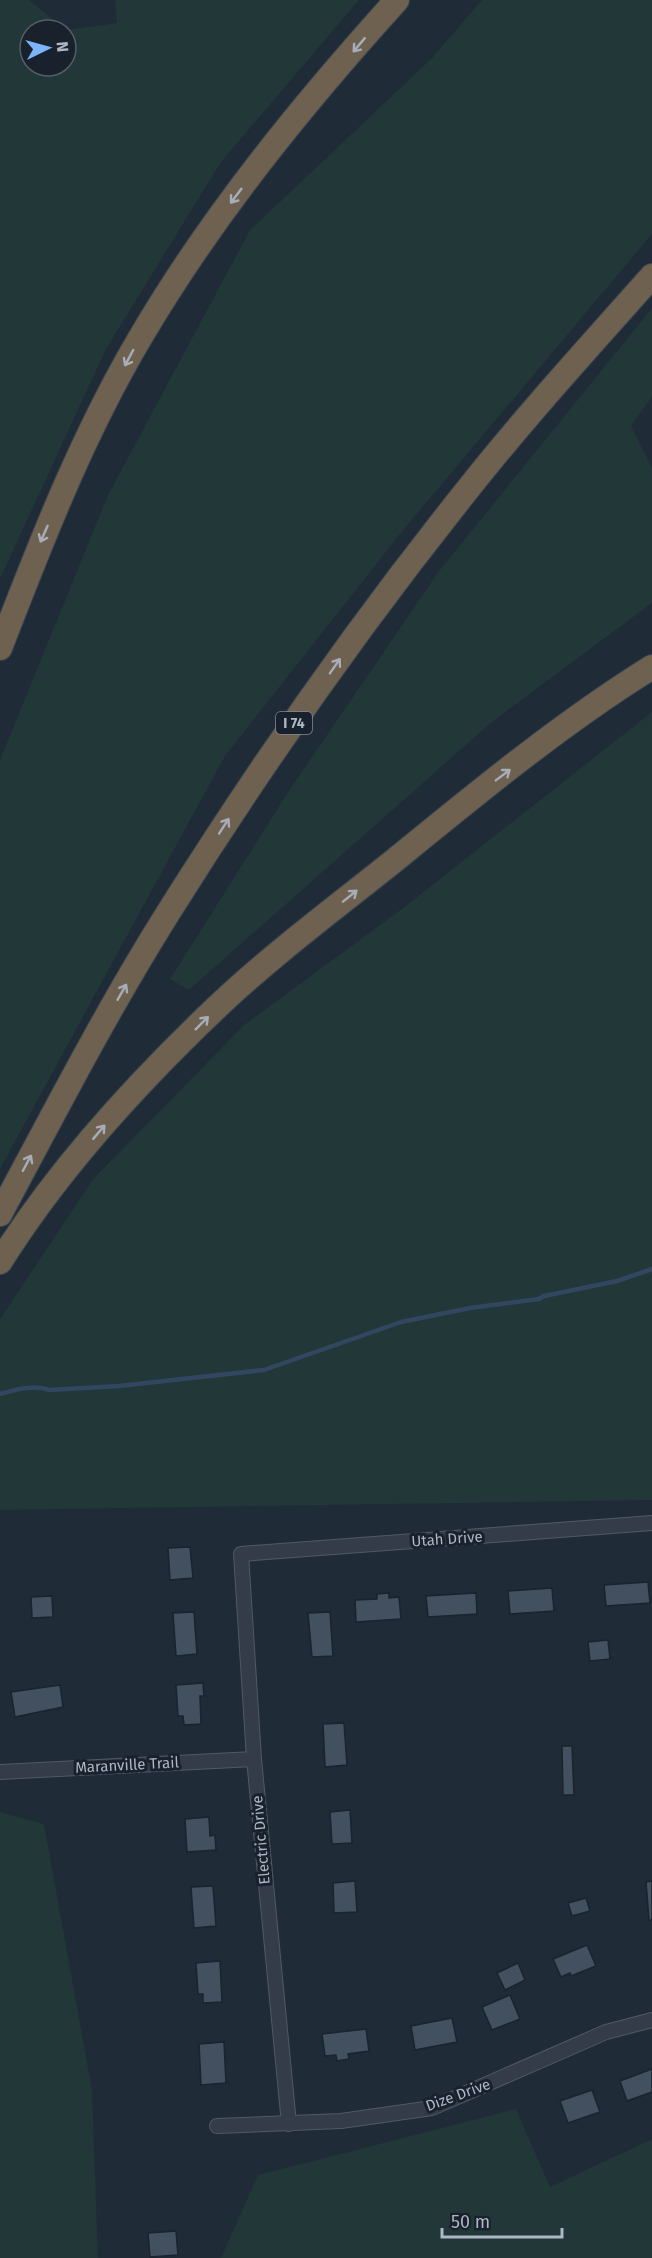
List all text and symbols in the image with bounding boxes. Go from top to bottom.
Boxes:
north arrow [18,18,78,78]
one-way arrow [352,37,366,52]
text: N [53,41,72,53]
one-way arrow [229,187,242,203]
one-way arrow [123,349,134,367]
one-way arrow [38,525,50,543]
one-way arrow [329,658,341,674]
road number: I 74 [276,712,312,734]
one-way arrow [494,769,510,781]
one-way arrow [218,818,230,835]
one-way arrow [341,890,357,903]
one-way arrow [116,984,128,1001]
one-way arrow [194,1015,209,1030]
one-way arrow [92,1125,106,1140]
one-way arrow [22,1154,33,1172]
street label: Utah Drive [411,1528,483,1550]
street label: Maranville Trail [75,1753,180,1777]
street label: Electric Drive [248,1795,274,1885]
street label: Dize Drive [423,2075,493,2115]
scale bar [442,2201,562,2239]
text: 50 m [451,2211,490,2233]

